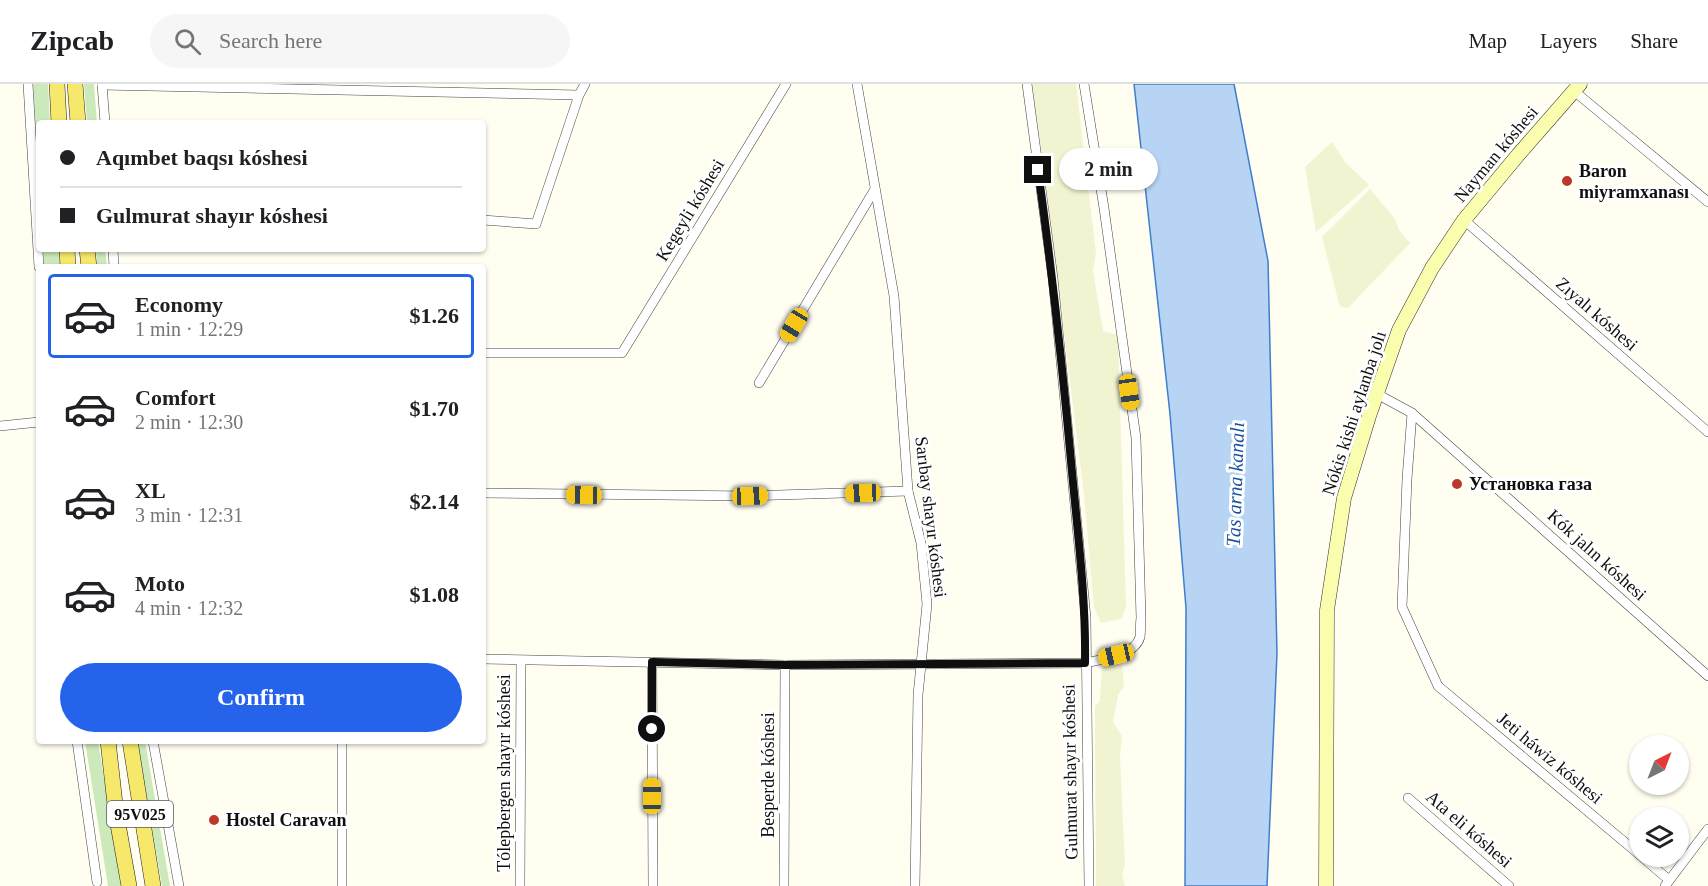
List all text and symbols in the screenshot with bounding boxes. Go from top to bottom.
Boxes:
search box [150,14,570,68]
text: Zipcab [30,25,114,56]
icon: search [171,25,204,58]
text: Search here [219,28,322,53]
text: Map [1469,29,1507,53]
text: Layers [1540,29,1597,53]
text: Share [1630,29,1678,53]
street label: Nayman kóshesi [1450,102,1542,206]
text: Aqımbet baqsı kóshesi [96,145,308,170]
callout: 2 min [1059,149,1158,191]
street label: Kegeyli kóshesi [652,155,728,265]
route end [1024,156,1051,183]
text: 2 min [1084,158,1133,180]
place label: Baron miyramxanası [1579,161,1689,202]
marker: Baron miyramxanası [1560,174,1574,188]
text: Gulmurat shayır kóshesi [96,203,328,228]
street label: Zıyalı kóshesi [1552,273,1642,355]
icon: car [63,289,117,343]
text: Economy [135,292,223,317]
text: $1.26 [410,303,459,328]
car [777,305,811,345]
text: 1 min · 12:29 [135,318,243,340]
street label: Nókis kishi aylanba jolı [1318,328,1390,498]
car [1118,373,1140,411]
icon: car [63,382,117,436]
text: Comfort [135,385,216,410]
text: $1.70 [410,396,459,421]
text: 2 min · 12:30 [135,411,243,433]
water label: Tas arna kanalı [1222,421,1248,547]
street label: Sarıbay shayır kóshesi [911,435,951,599]
place label: Установка газа [1469,474,1592,494]
icon: car [63,475,117,529]
marker: Установка газа [1450,477,1464,491]
text: XL [135,478,166,503]
car [845,483,881,503]
car [566,486,602,504]
car [732,486,768,506]
text: $2.14 [410,489,459,514]
text: 3 min · 12:31 [135,504,243,526]
street label: Kók jalın kóshesi [1543,505,1651,605]
icon: car [63,568,117,622]
text: Moto [135,571,185,596]
text: $1.08 [410,582,459,607]
text: 4 min · 12:32 [135,597,243,619]
car [1096,642,1136,668]
button: Confirm [60,663,462,732]
street label: Tólepbergen shayır kóshesi [494,674,514,872]
street label: Gulmurat shayır kóshesi [1058,684,1082,860]
street label: Jeti háwiz kóshesi [1493,708,1607,808]
street label: Besperde kóshesi [758,712,778,838]
route start [638,715,665,742]
north arrow [1629,735,1689,795]
map controls [1629,735,1689,867]
car [643,778,661,814]
street label: Ata eli kóshesi [1422,786,1516,872]
road number: 95V025 [107,801,173,827]
button: layers [1629,807,1689,867]
place label: Hostel Caravan [226,810,347,830]
marker: Hostel Caravan [207,813,221,827]

